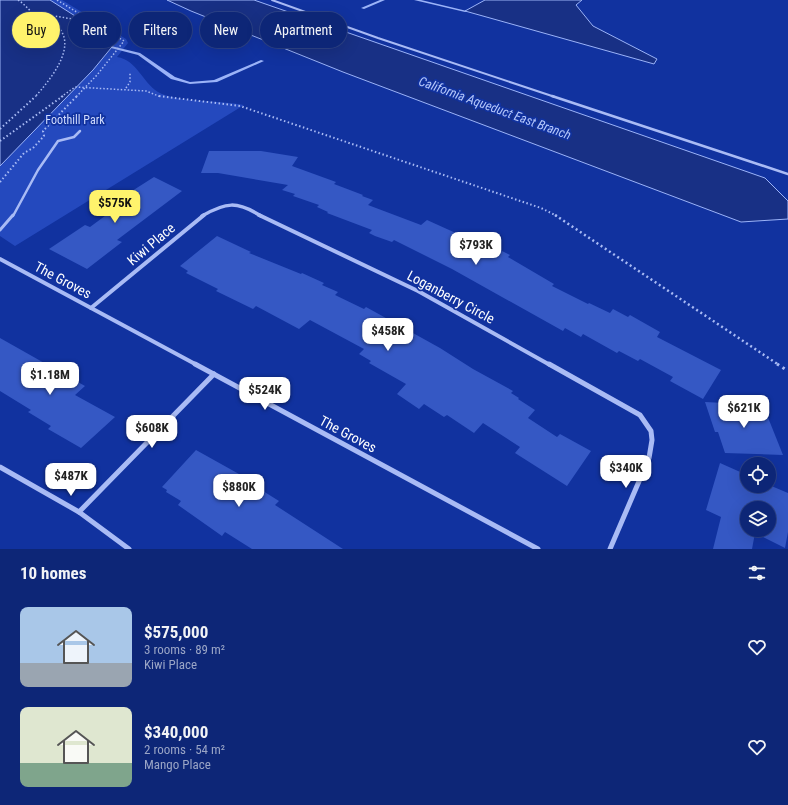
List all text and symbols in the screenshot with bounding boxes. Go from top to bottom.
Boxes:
chip: Buy [12,12,60,48]
chip: Rent [68,12,121,48]
chip: Filters [129,12,192,48]
chip: New [200,12,252,48]
chip: Apartment [260,12,347,48]
water label: California Aqueduct East Branch [417,73,573,143]
park label: Foothill Park [45,113,105,127]
pin: $575K [87,190,143,224]
text: $575K [98,195,132,210]
street label: Kiwi Place [124,219,178,268]
pin: $793K [448,232,504,266]
text: $793K [459,237,493,252]
street label: The Groves [32,258,94,302]
street label: Loganberry Circle [405,267,498,327]
pin: $458K [360,318,416,352]
text: $458K [371,323,405,338]
pin: $1.18M [17,362,83,396]
text: $1.18M [30,367,70,382]
pin: $524K [237,377,293,411]
text: $524K [248,382,282,397]
pin: $621K [716,395,772,429]
text: $621K [727,400,761,415]
street label: The Groves [317,412,379,456]
pin: $608K [124,415,180,449]
text: $608K [135,420,169,435]
pin: $340K [598,455,654,489]
map controls [740,457,776,537]
button: locate [740,457,776,493]
text: $340K [609,460,643,475]
pin: $487K [43,463,99,497]
text: $487K [54,468,88,483]
pin: $880K [211,474,267,508]
text: $880K [222,479,256,494]
button: layers [740,501,776,537]
icon: filters [746,562,768,584]
text: 10 homes [20,563,86,583]
text: $575,000 [144,622,208,642]
icon: home [52,623,100,671]
icon: heart [746,636,768,658]
text: 3 rooms · 89 m² [144,642,225,657]
text: Kiwi Place [144,657,197,672]
text: $340,000 [144,722,208,742]
icon: home [52,723,100,771]
icon: heart [746,736,768,758]
text: 2 rooms · 54 m² [144,742,225,757]
text: Mango Place [144,757,211,772]

